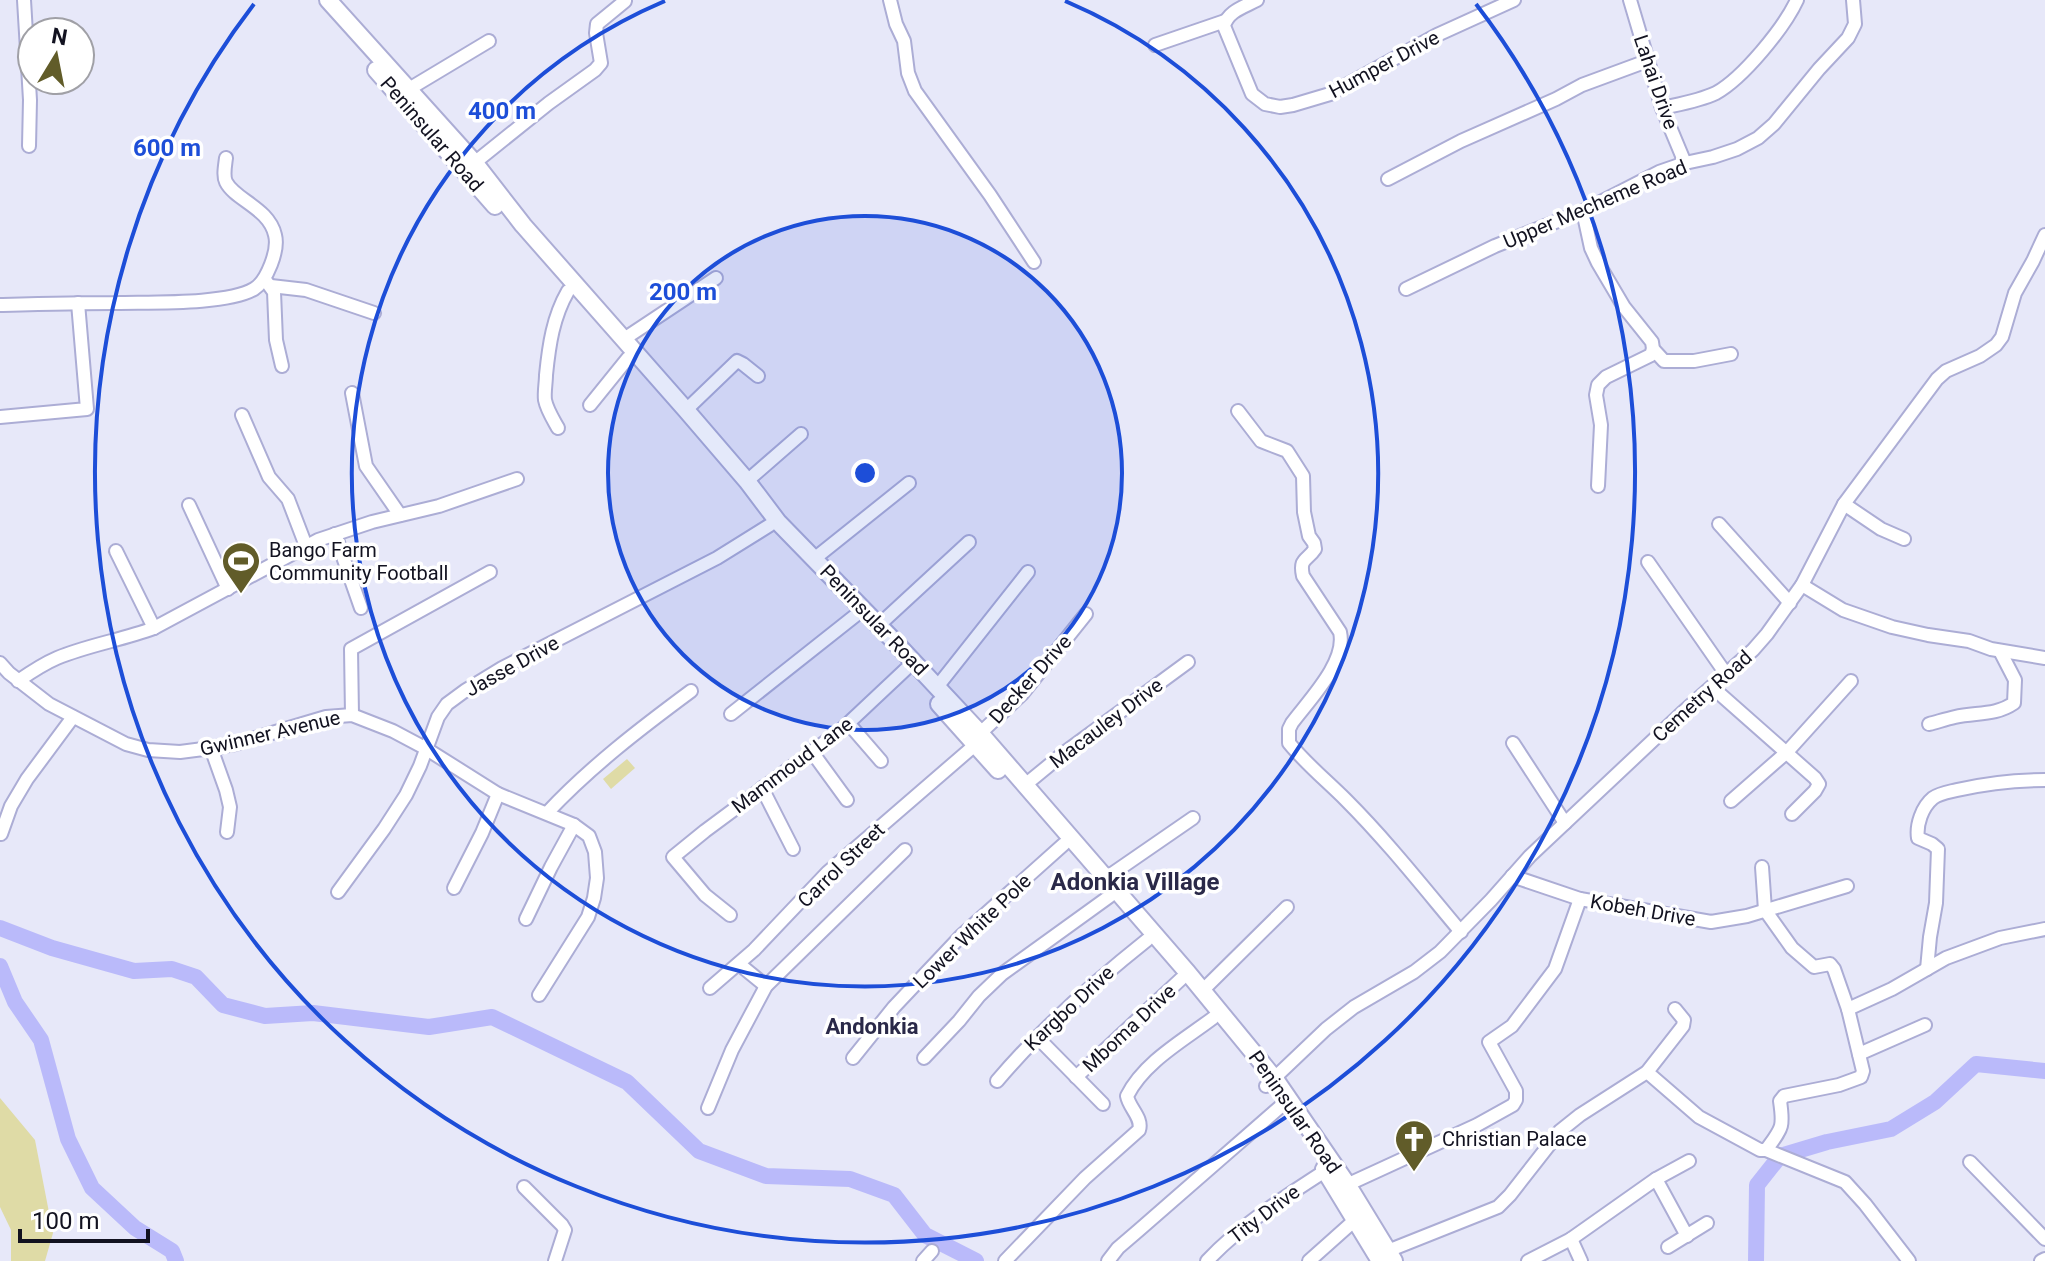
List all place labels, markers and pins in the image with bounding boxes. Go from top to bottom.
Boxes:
centre of rings [851,459,879,487]
place label: Bango Farm Community Football [269,538,448,585]
sports icon: Bango Farm Community Football [220,540,262,595]
church icon: Christian Palace [1393,1118,1435,1173]
place label: Christian Palace [1442,1127,1587,1151]

